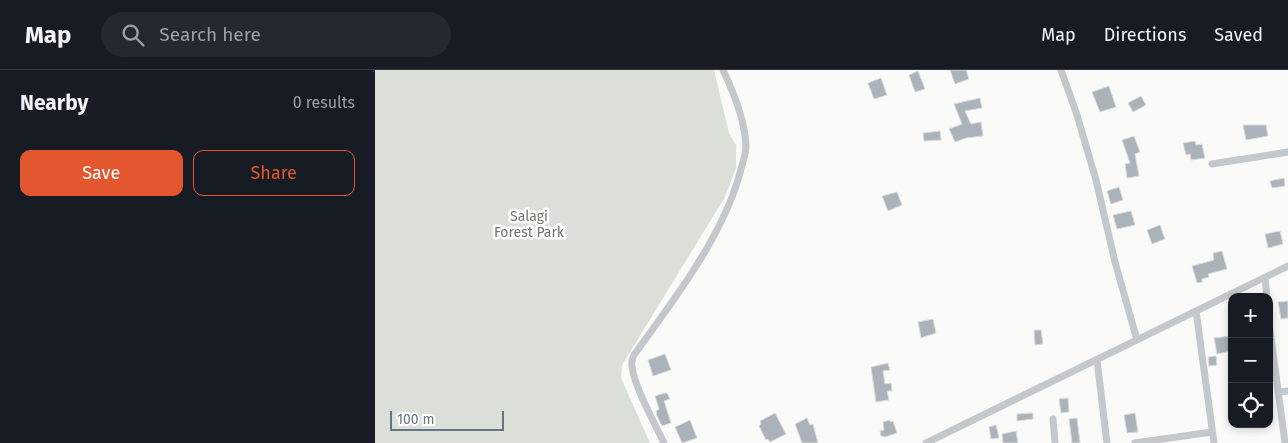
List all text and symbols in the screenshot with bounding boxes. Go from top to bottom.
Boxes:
search box [101,12,451,57]
text: Map [25,21,71,49]
icon: search [119,21,147,49]
text: Search here [159,23,261,46]
text: Map [1041,24,1076,46]
text: Directions [1104,24,1186,46]
text: Saved [1214,24,1263,46]
text: Nearby [20,90,88,116]
text: 0 results [293,93,355,112]
button: Save [20,150,183,196]
button: Share [193,150,355,196]
park label: Salagi Forest Park [494,208,565,241]
map controls [1228,293,1273,428]
button: + [1228,293,1273,338]
button: − [1228,338,1273,383]
button: locate [1228,383,1273,428]
scale bar [390,408,504,431]
text: 100 m [397,411,434,428]

